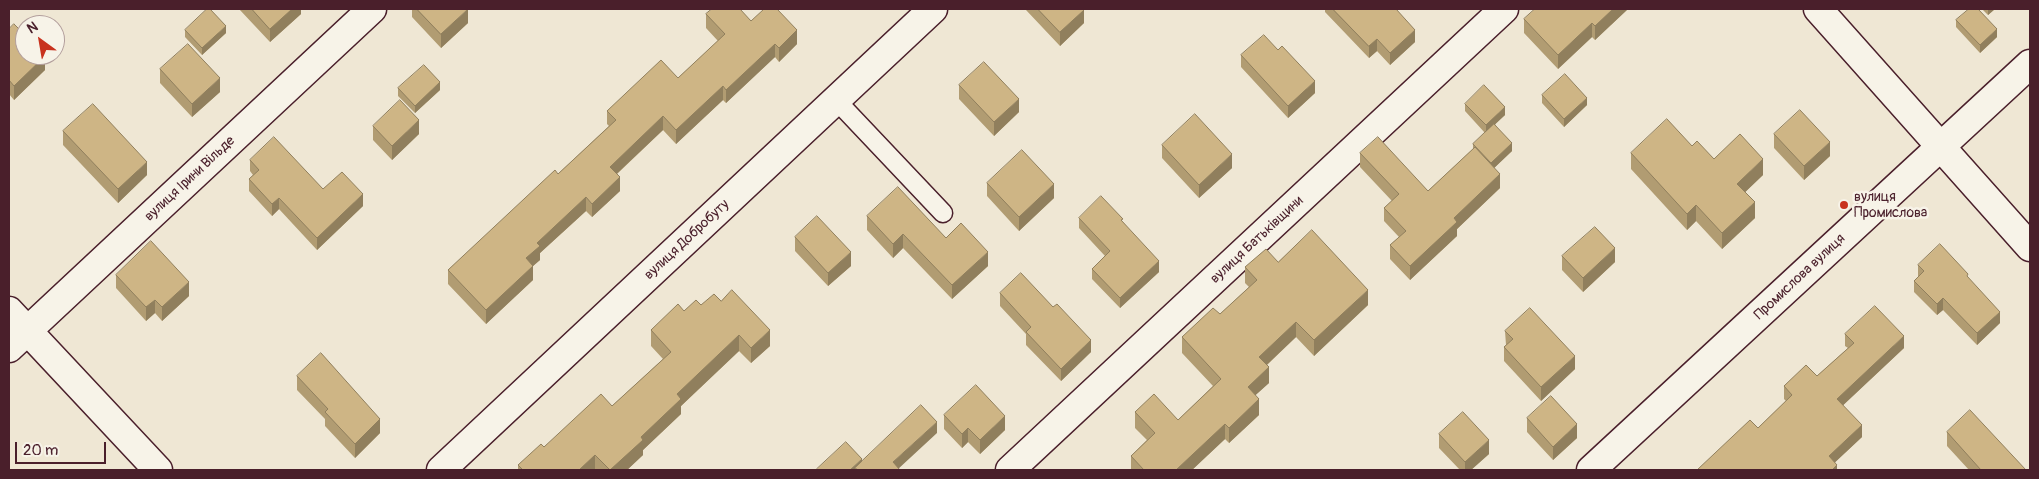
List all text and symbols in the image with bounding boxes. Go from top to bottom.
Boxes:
north arrow [15,15,65,65]
text: N [24,18,41,37]
street label: вулиця Ірини Вільде [141,133,239,225]
place label: вулиця Промислова [1854,189,1927,222]
street label: вулиця Батьківщини [1207,193,1307,287]
street label: вулиця Добробуту [641,196,733,284]
marker: вулиця Промислова [1838,199,1850,211]
street label: Промислова вулиця [1751,231,1849,323]
scale bar [18,432,109,464]
text: 20 m [23,441,58,460]

